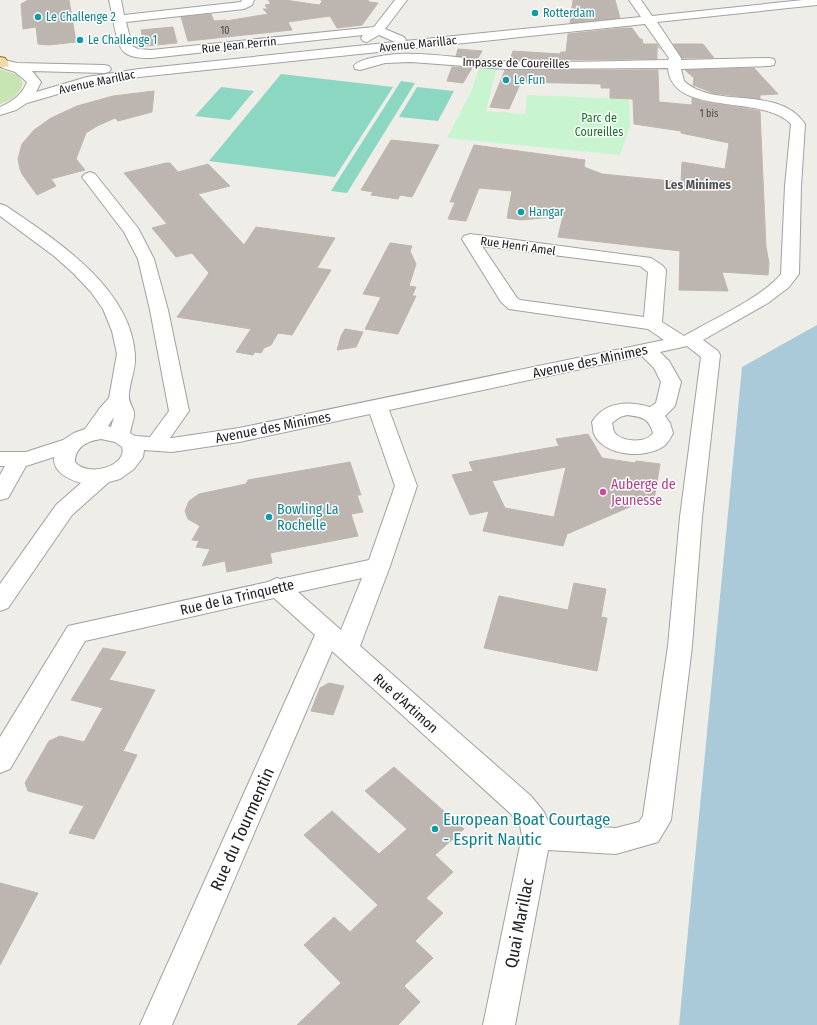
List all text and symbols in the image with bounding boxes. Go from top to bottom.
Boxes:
place label: Rotterdam [543,6,595,20]
marker: Rotterdam [530,8,540,18]
place label: Le Challenge 2 [46,10,116,24]
marker: Le Challenge 2 [33,12,43,22]
house number: 10 [220,25,230,37]
place label: Le Challenge 1 [88,33,157,47]
street label: Avenue Marillac [379,33,457,55]
street label: Rue Jean Perrin [201,34,277,56]
marker: Le Challenge 1 [75,35,85,45]
street label: Impasse de Coureilles [462,55,570,71]
street label: Avenue Marillac [57,67,137,97]
place label: Le Fun [514,73,545,87]
marker: Le Fun [501,75,511,85]
house number: 1 bis [700,108,718,120]
park label: Parc de Coureilles [575,111,623,139]
district label: Les Minimes [665,177,731,192]
place label: Hangar [529,205,565,219]
marker: Hangar [516,207,526,217]
street label: Rue Henri Amel [480,234,556,258]
street label: Avenue des Minimes [531,341,649,382]
street label: Avenue des Minimes [214,408,332,447]
place label: Auberge de Jeunesse [611,476,676,509]
marker: Auberge de Jeunesse [598,487,608,497]
place label: Bowling La Rochelle [277,501,339,534]
marker: Bowling La Rochelle [264,512,274,522]
street label: Rue de la Trinquette [179,576,296,619]
street label: Rue d'Artimon [370,670,441,737]
street label: Rue du Tourmentin [206,764,279,894]
place label: European Boat Courtage - Esprit Nautic [443,809,610,850]
marker: European Boat Courtage - Esprit Nautic [430,824,440,834]
street label: Quai Marillac [500,876,539,970]

